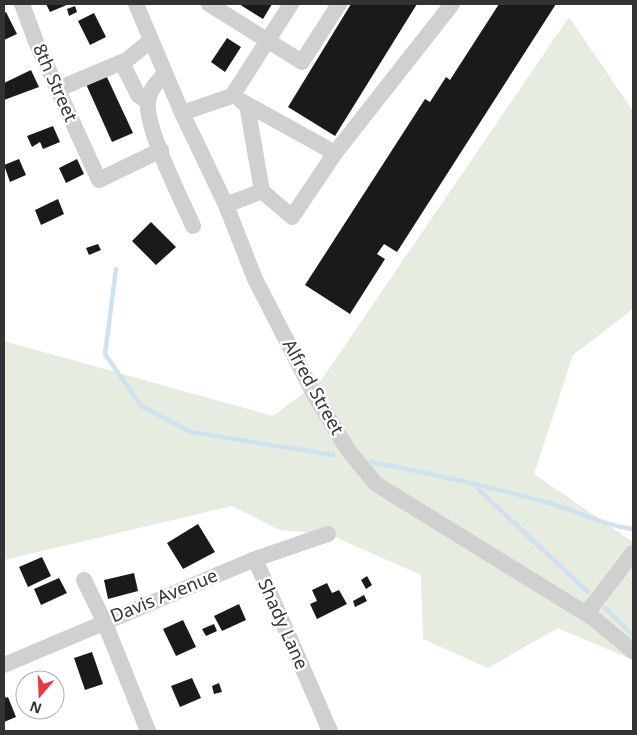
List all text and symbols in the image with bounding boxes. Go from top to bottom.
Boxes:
street label: 8th Street [28,40,84,126]
street label: Alfred Street [278,335,350,439]
street label: Davis Avenue [106,563,221,627]
street label: Shady Lane [253,574,315,673]
north arrow [15,670,65,720]
text: N [27,697,44,719]

